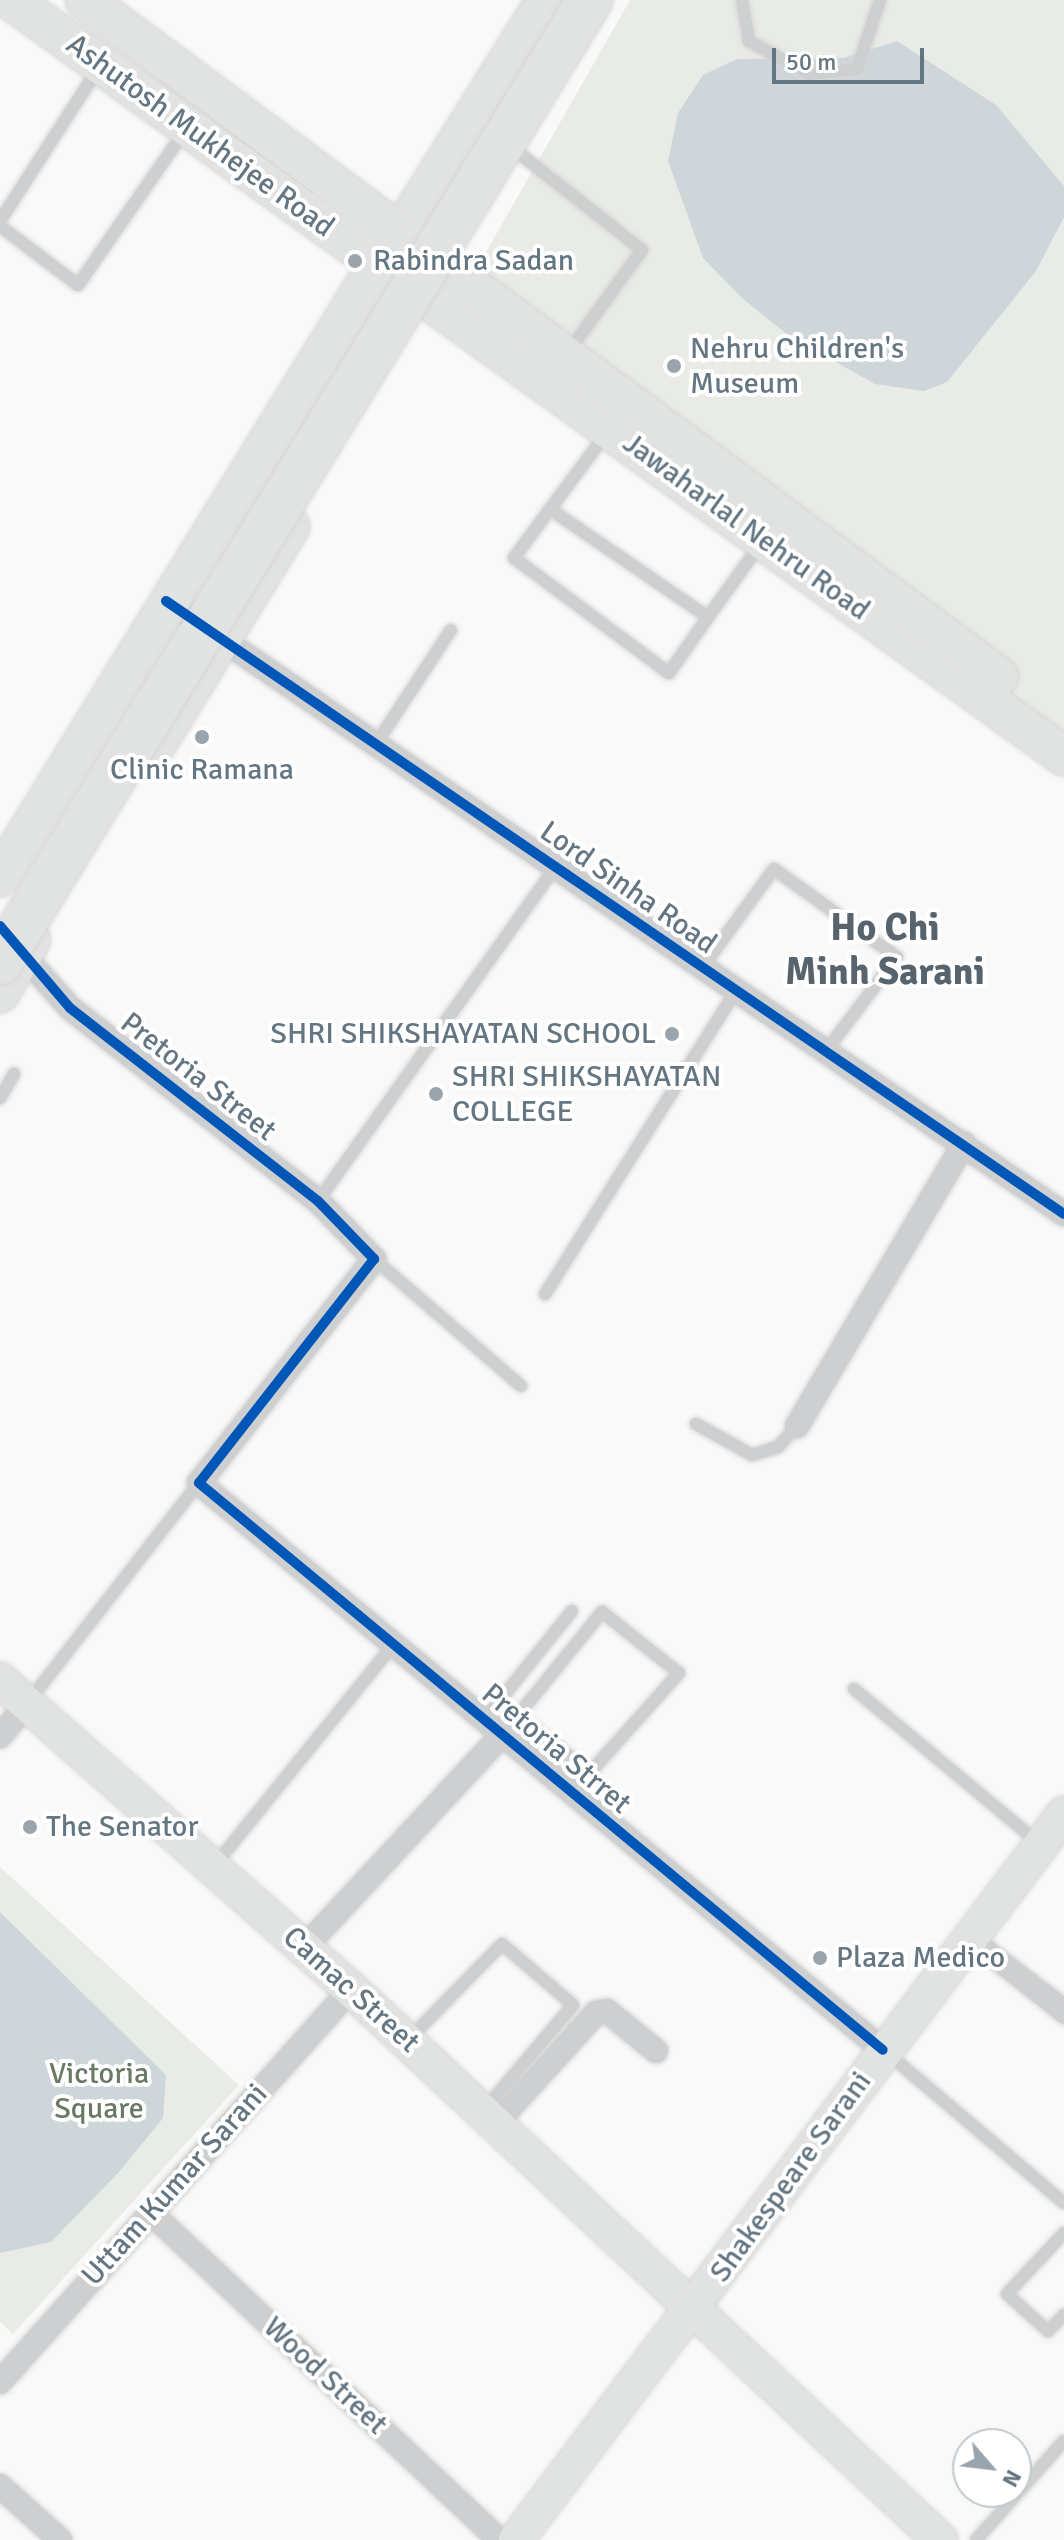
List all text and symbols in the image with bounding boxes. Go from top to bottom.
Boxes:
street label: Ashutosh Mukhejee Road [59,27,341,245]
scale bar [776,32,928,82]
text: 50 m [786,47,836,77]
place label: Rabindra Sadan [373,243,574,279]
marker: Rabindra Sadan [344,250,366,272]
place label: Nehru Children's Museum [690,331,904,402]
marker: Nehru Children's Museum [665,357,683,375]
street label: Jawaharlal Nehru Road [616,425,876,629]
marker: Clinic Ramana [191,726,213,748]
place label: Clinic Ramana [110,752,294,788]
street label: Lord Sinha Road [533,814,723,962]
district label: Ho Chi Minh Sarani [785,905,985,994]
street label: Pretoria Street [113,1005,283,1149]
place label: SHRI SHIKSHAYATAN SCHOOL [270,1016,656,1052]
marker: SHRI SHIKSHAYATAN SCHOOL [663,1025,681,1043]
place label: SHRI SHIKSHAYATAN COLLEGE [452,1059,721,1130]
marker: SHRI SHIKSHAYATAN COLLEGE [427,1085,445,1103]
street label: Pretoria Strret [474,1676,638,1822]
place label: The Senator [46,1809,199,1845]
marker: The Senator [21,1818,39,1836]
street label: Camac Street [275,1919,427,2061]
place label: Plaza Medico [836,1940,1005,1976]
marker: Plaza Medico [811,1949,829,1967]
park label: Victoria Square [49,2056,149,2126]
street label: Shakespeare Sarani [703,2065,879,2289]
street label: Uttam Kumar Sarani [75,2076,275,2294]
street label: Wood Street [256,2310,394,2442]
north arrow [952,2428,1032,2508]
text: N [996,2465,1027,2492]

